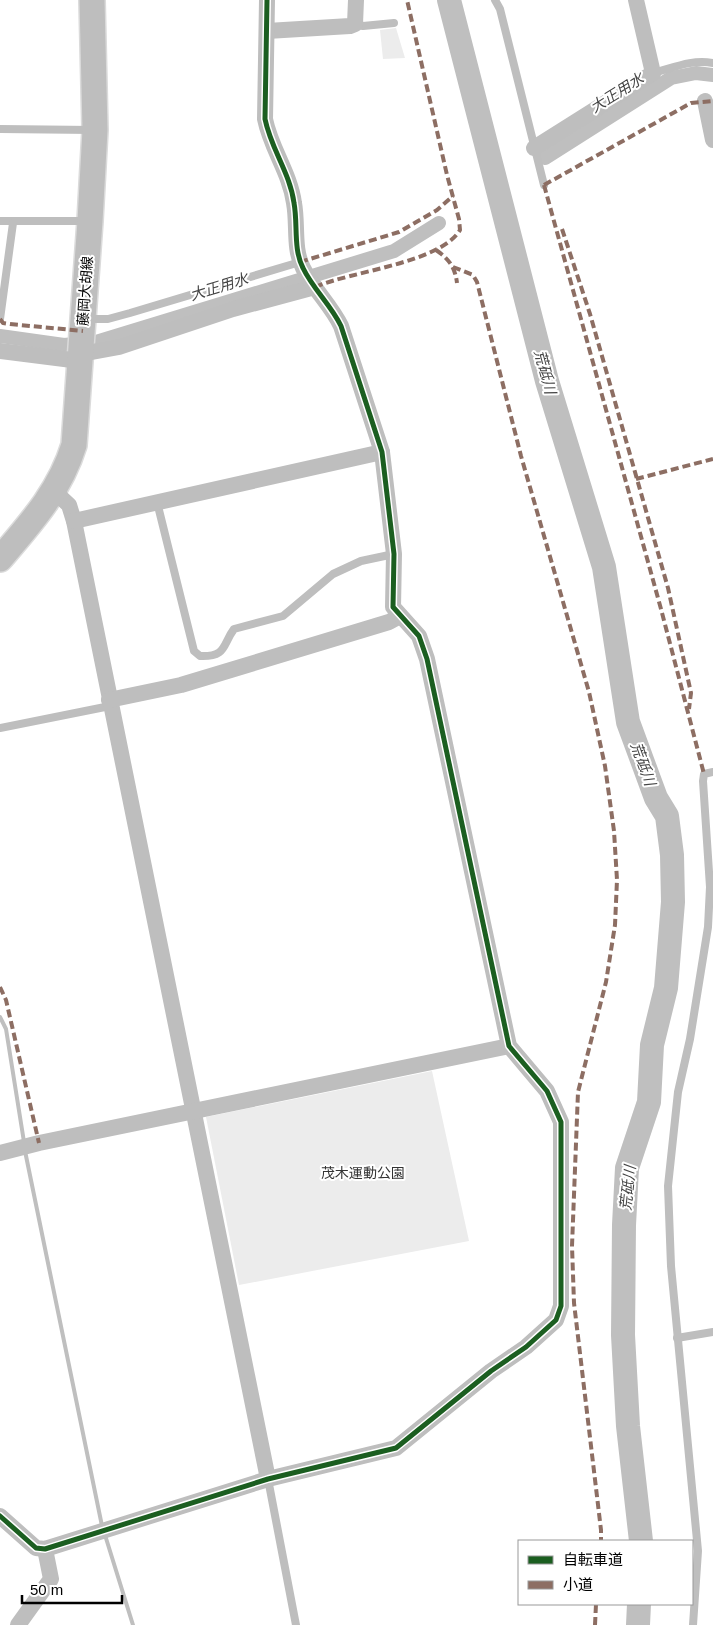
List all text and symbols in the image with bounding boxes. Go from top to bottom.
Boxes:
water label: 大正用水 [587,68,648,116]
street label: 藤岡大胡線 [75,256,95,326]
water label: 大正用水 [188,269,252,303]
water label: 荒砥川 [531,348,560,398]
water label: 荒砥川 [628,740,660,790]
water label: 荒砥川 [617,1163,639,1211]
park label: 茂木運動公園 [321,1165,405,1181]
legend [518,1540,693,1605]
text: 自転車道 [563,1551,623,1568]
scale bar [22,1572,122,1604]
text: 小道 [563,1576,593,1593]
text: 50 m [30,1581,63,1598]

